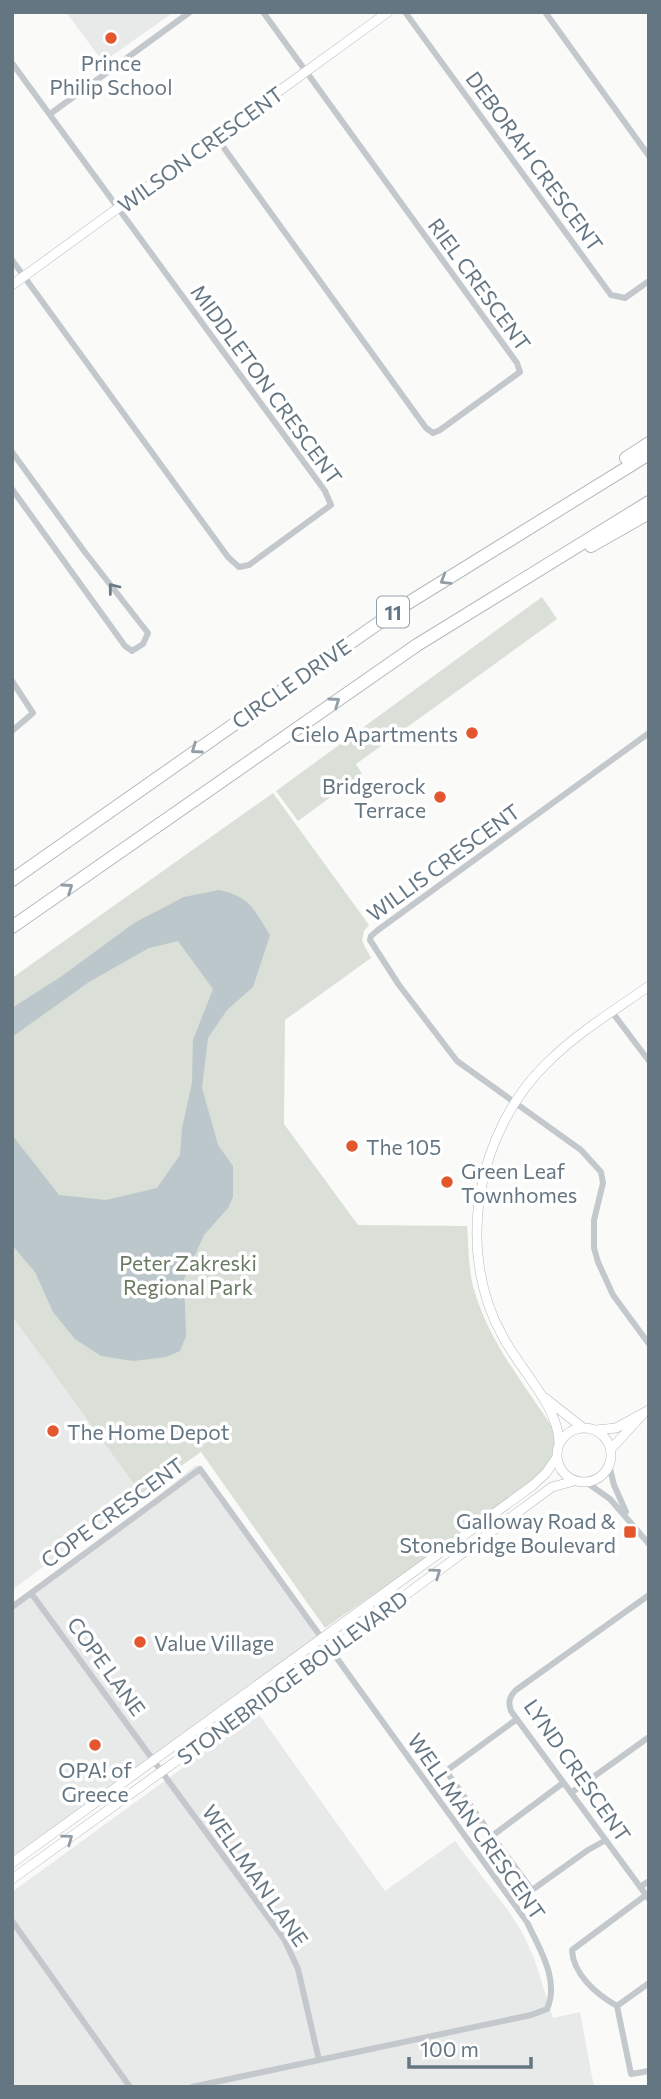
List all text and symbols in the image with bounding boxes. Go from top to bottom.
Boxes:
marker: Prince Philip School [103,30,119,46]
place label: Prince Philip School [50,50,172,99]
street label: DEBORAH CRESCENT [461,66,609,256]
street label: WILSON CRESCENT [113,81,287,217]
street label: RIEL CRESCENT [424,213,536,355]
street label: MIDDLETON CRESCENT [186,279,348,489]
one-way arrow [440,572,453,585]
one-way arrow [108,584,121,596]
road number: 11 [377,596,409,628]
street label: CIRCLE DRIVE [227,633,355,733]
one-way arrow [327,698,340,710]
place label: Cielo Apartments [291,721,458,746]
marker: Cielo Apartments [464,725,480,741]
one-way arrow [191,741,204,753]
place label: Bridgerock Terrace [322,773,426,822]
marker: Bridgerock Terrace [432,789,448,805]
street label: WILLIS CRESCENT [362,798,524,926]
one-way arrow [60,884,73,896]
place label: The 105 [366,1134,441,1159]
marker: The 105 [344,1138,360,1154]
place label: Green Leaf Townhomes [461,1158,577,1207]
marker: Green Leaf Townhomes [439,1174,455,1190]
park label: Peter Zakreski Regional Park [119,1250,257,1299]
place label: The Home Depot [67,1419,229,1444]
marker: The Home Depot [45,1423,61,1439]
street label: COPE CRESCENT [36,1452,188,1572]
place label: Galloway Road & Stonebridge Boulevard [399,1508,617,1557]
marker: Galloway Road & Stonebridge Boulevard [622,1524,638,1540]
one-way arrow [428,1569,441,1581]
street label: STONEBRIDGE BOULEVARD [172,1585,412,1769]
street label: COPE LANE [63,1612,151,1720]
place label: Value Village [154,1630,274,1655]
marker: Value Village [132,1634,148,1650]
street label: LYND CRESCENT [520,1694,636,1846]
street label: WELLMAN CRESCENT [403,1728,551,1924]
marker: OPA! of Greece [87,1737,103,1753]
place label: OPA! of Greece [58,1757,132,1806]
street label: WELLMAN LANE [198,1799,314,1951]
one-way arrow [60,1835,73,1847]
scale bar [409,2025,532,2070]
text: 100 m [420,2036,479,2061]

